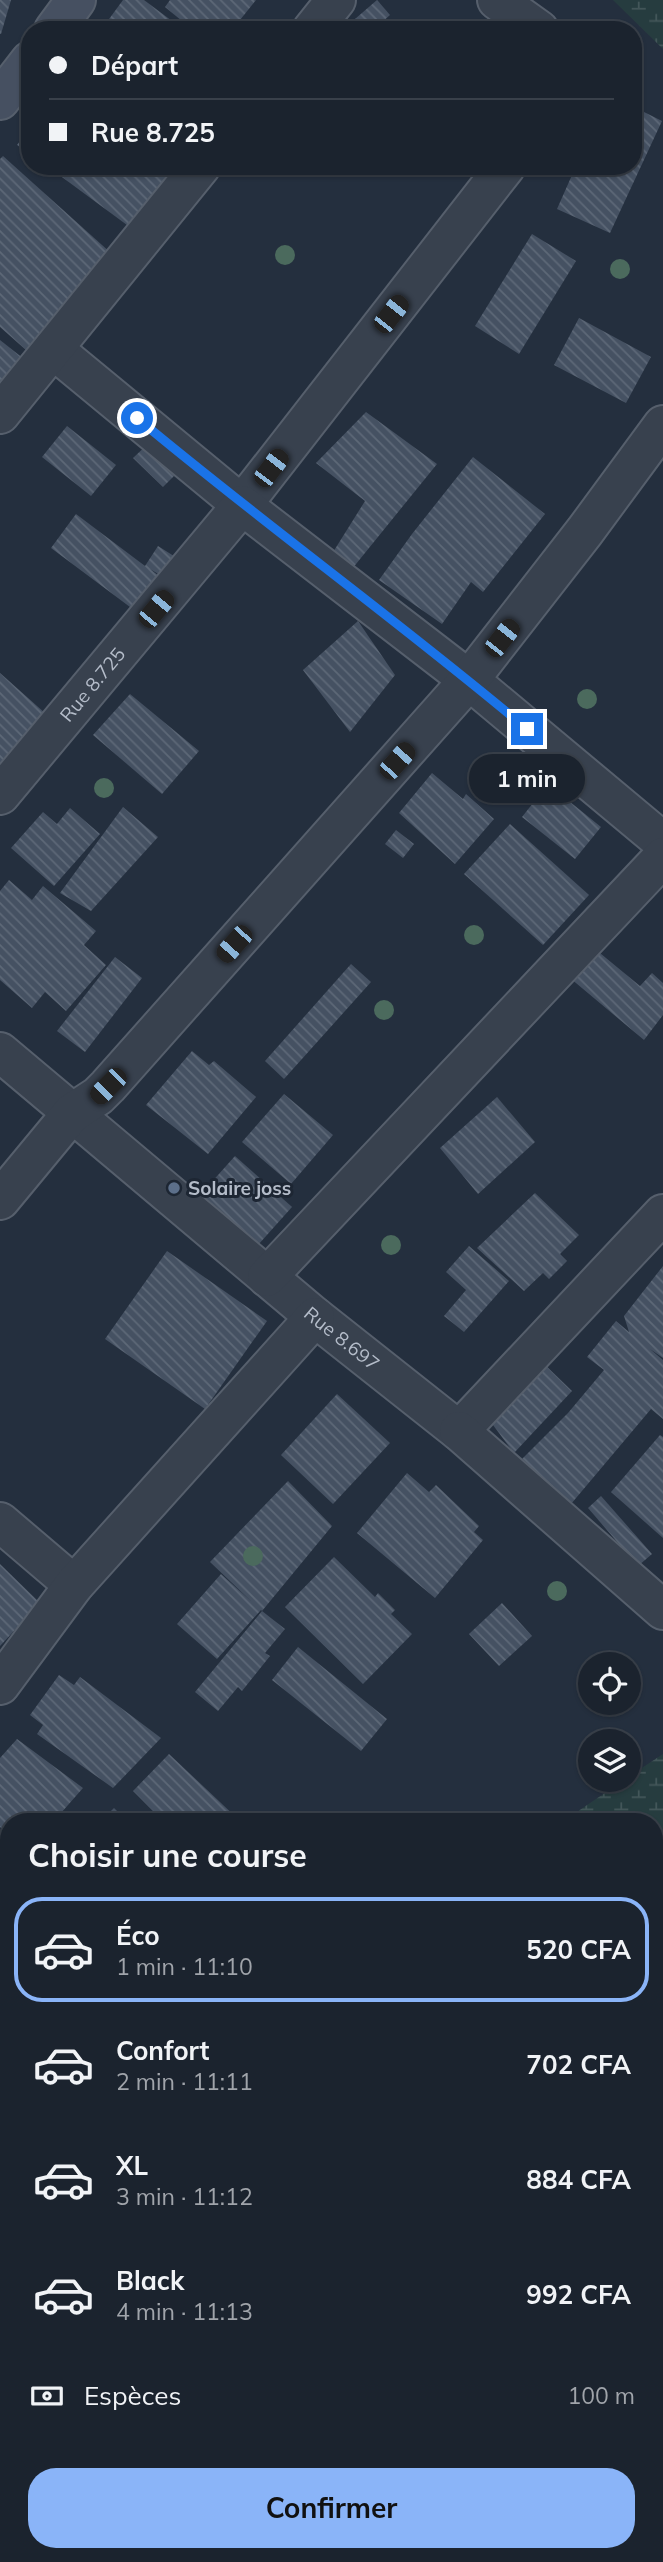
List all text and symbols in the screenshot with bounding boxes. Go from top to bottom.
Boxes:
text: Départ [91,49,178,82]
text: Rue 8.725 [91,116,215,149]
car [370,291,413,337]
route start [121,402,153,434]
car [250,445,293,491]
car [135,586,178,632]
car [481,615,524,661]
street label: Rue 8.725 [54,642,130,726]
route end [511,713,543,745]
car [376,738,419,784]
callout: 1 min [469,754,585,802]
text: 1 min [497,764,557,793]
car [213,921,256,967]
car [86,1064,131,1108]
place label: Solaire joss [188,1176,291,1200]
marker: Solaire joss [166,1180,182,1196]
street label: Rue 8.697 [299,1301,384,1375]
map controls [578,1652,641,1792]
button: locate [578,1652,641,1715]
button: layers [578,1729,641,1792]
text: Choisir une course [28,1835,307,1875]
icon: car [32,1918,95,1981]
text: Éco [116,1919,160,1952]
text: 520 CFA [526,1933,631,1966]
text: 1 min · 11:10 [116,1952,253,1981]
icon: car [32,2033,95,2096]
text: Confort [116,2034,209,2067]
text: 702 CFA [526,2048,631,2081]
text: 2 min · 11:11 [116,2067,253,2096]
icon: car [32,2148,95,2211]
text: XL [116,2149,148,2182]
text: 884 CFA [526,2163,631,2196]
text: 3 min · 11:12 [116,2182,253,2211]
icon: car [32,2263,95,2326]
text: Black [116,2264,184,2297]
text: 992 CFA [526,2278,631,2311]
text: 4 min · 11:13 [116,2297,253,2326]
icon: cash [28,2377,66,2415]
text: Espèces [84,2379,181,2412]
text: 100 m [567,2381,635,2410]
button: Confirmer [28,2468,635,2548]

